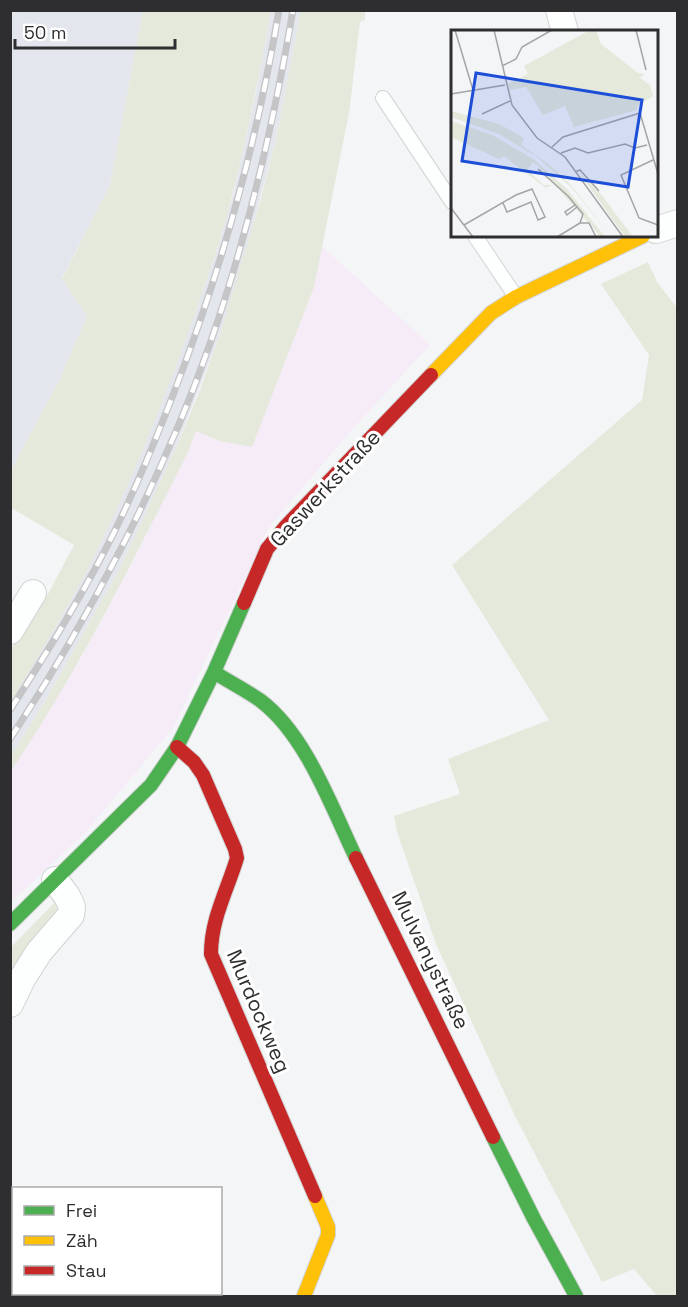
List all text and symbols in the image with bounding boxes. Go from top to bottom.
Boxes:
scale bar [15,12,176,50]
text: 50 m [24,21,66,44]
inset map [451,30,658,237]
street label: Gaswerkstraße [264,424,386,552]
street label: Mulvanystraße [386,886,476,1034]
street label: Murdockweg [221,945,297,1077]
legend [12,1187,222,1295]
text: Frei [66,1199,97,1222]
text: Zäh [66,1229,98,1252]
text: Stau [66,1259,106,1282]

